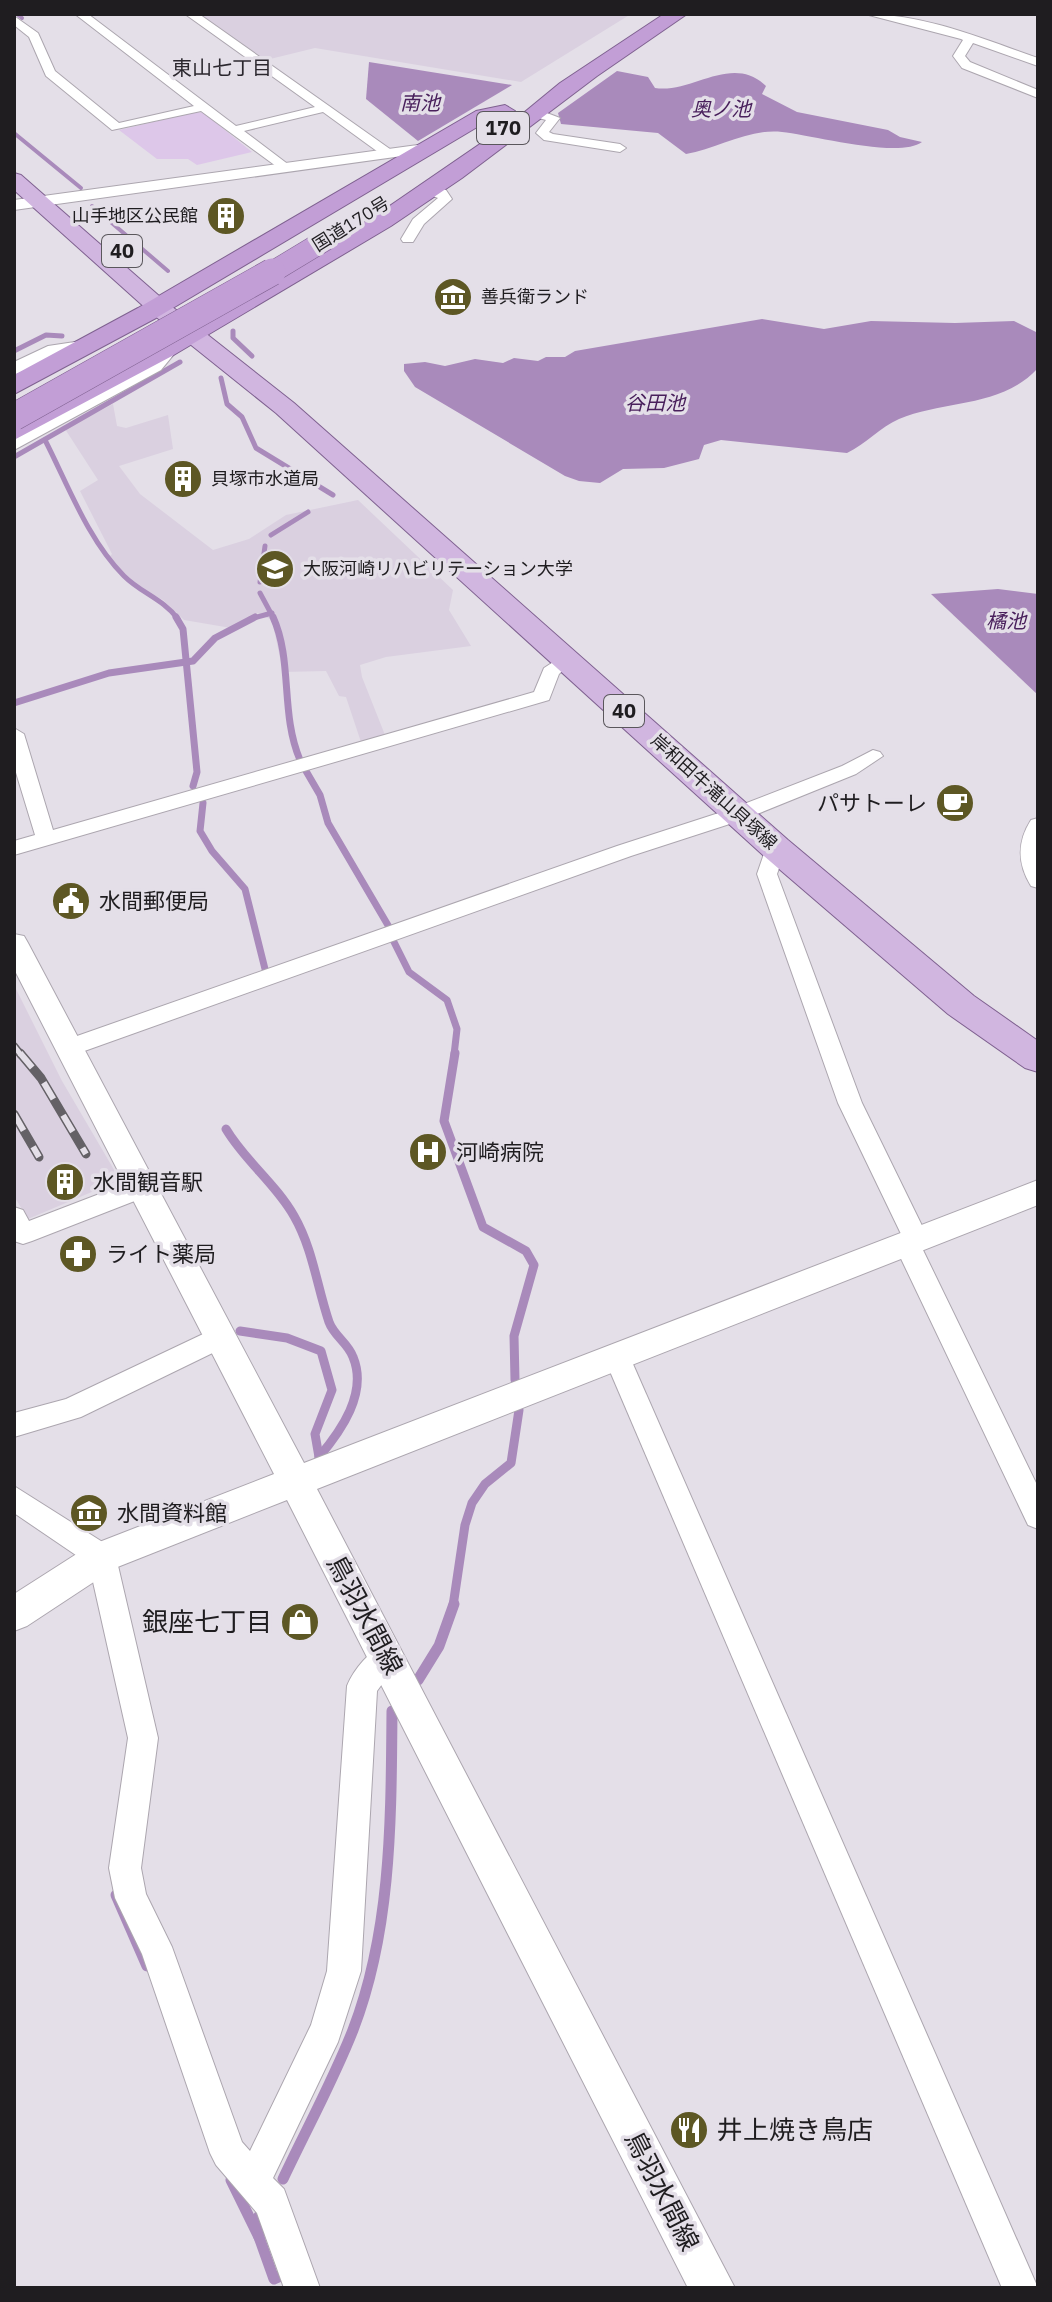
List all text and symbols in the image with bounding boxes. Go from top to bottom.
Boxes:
district label: 東山七丁目 [172,54,272,81]
water label: 南池 [400,89,442,116]
water label: 奥ノ池 [691,95,753,122]
road number: 170 [477,112,529,144]
street label: 国道170号 [308,191,393,256]
building icon: 山手地区公民館 [205,195,247,237]
place label: 山手地区公民館 [72,204,198,227]
road number: 40 [102,235,142,267]
museum icon: 善兵衛ランド [432,276,474,318]
place label: 善兵衛ランド [481,285,589,308]
water label: 谷田池 [625,389,687,416]
building icon: 貝塚市水道局 [162,458,204,500]
place label: 貝塚市水道局 [211,467,319,490]
school or university icon: 大阪河崎リハビリテーション大学 [254,548,296,590]
place label: 大阪河崎リハビリテーション大学 [303,557,573,580]
water label: 橘池 [986,607,1028,634]
road number: 40 [604,695,644,727]
street label: 岸和田牛滝山貝塚線 [646,729,782,854]
cafe icon: パサトーレ [934,782,976,824]
place label: パサトーレ [817,788,927,817]
public building icon: 水間郵便局 [50,880,92,922]
place label: 水間郵便局 [99,886,209,915]
hospital icon: 河崎病院 [407,1131,449,1173]
place label: 河崎病院 [456,1137,544,1166]
building icon: 水間観音駅 [44,1161,86,1203]
place label: 水間観音駅 [93,1167,203,1196]
pharmacy icon: ライト薬局 [57,1233,99,1275]
place label: ライト薬局 [106,1239,216,1268]
museum icon: 水間資料館 [68,1492,110,1534]
place label: 水間資料館 [117,1498,227,1527]
street label: 鳥羽水間線 [320,1549,411,1680]
shop icon: 銀座七丁目 [279,1601,321,1643]
place label: 銀座七丁目 [142,1604,272,1638]
restaurant icon: 井上焼き鳥店 [668,2109,710,2151]
place label: 井上焼き鳥店 [717,2112,873,2146]
street label: 鳥羽水間線 [618,2125,708,2256]

